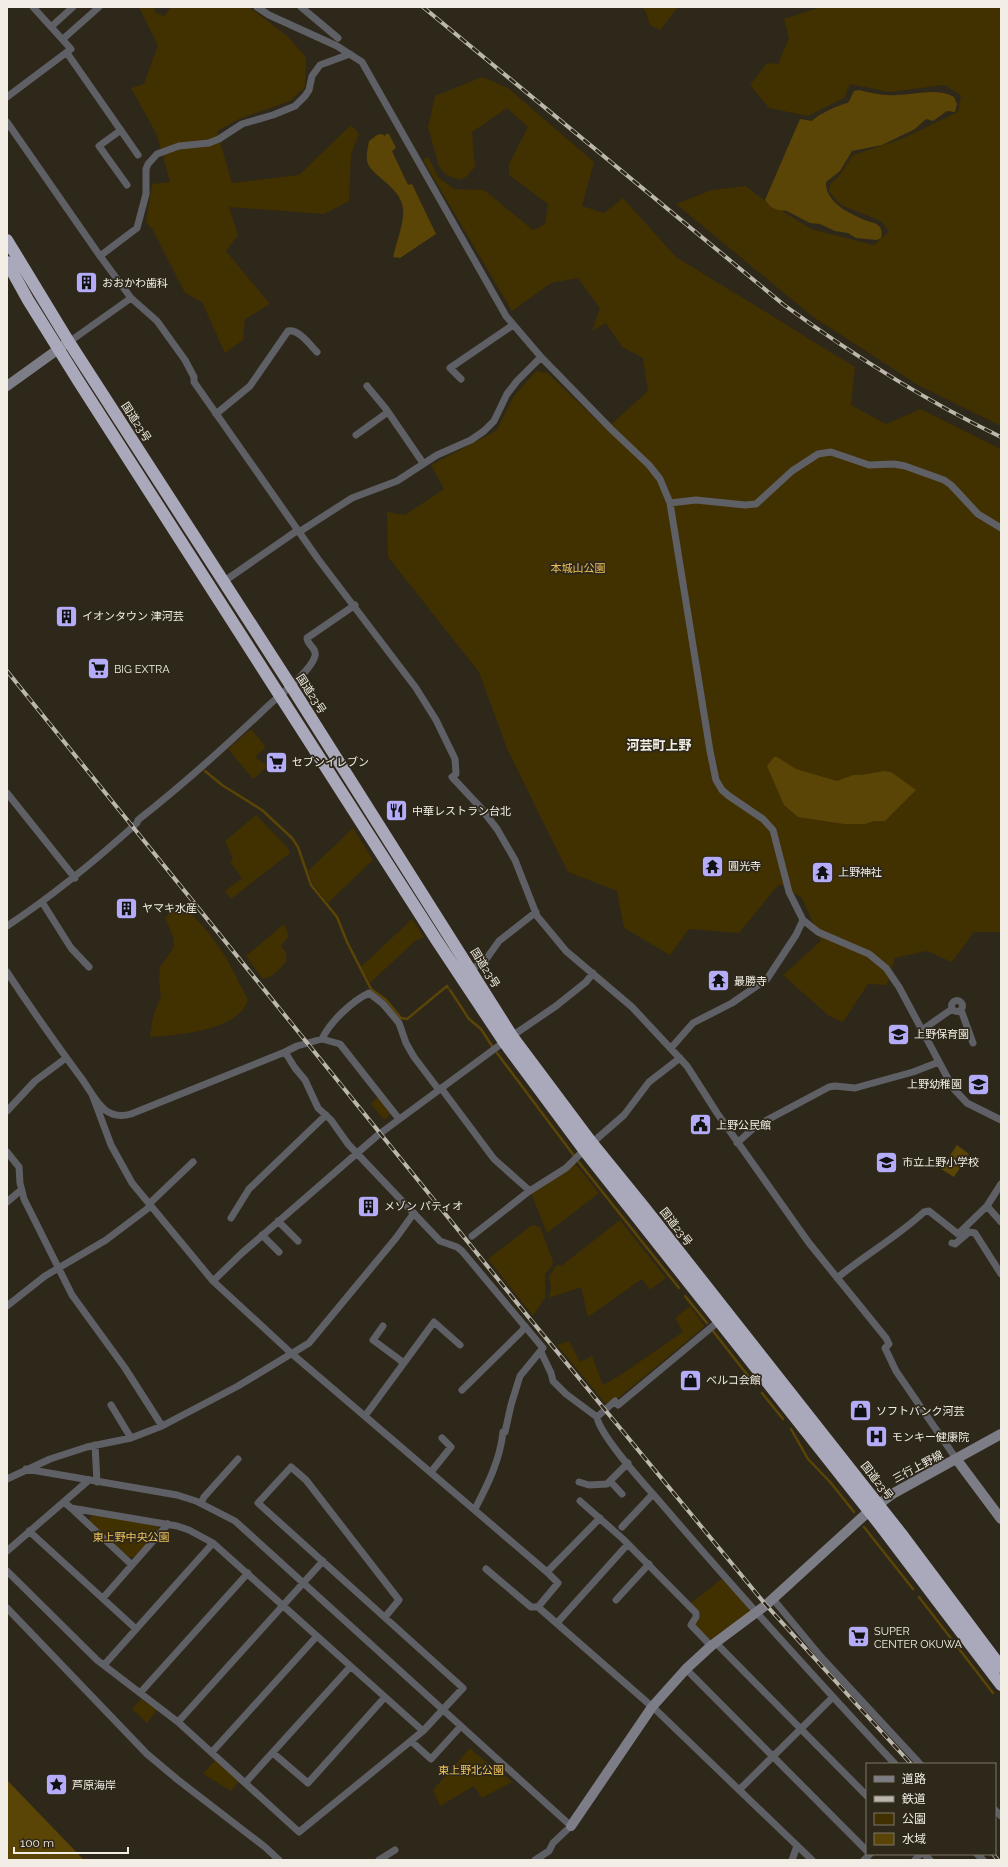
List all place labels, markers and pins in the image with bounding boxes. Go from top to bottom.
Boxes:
building icon: おおかわ歯科 [73,270,99,296]
place label: おおかわ歯科 [102,277,168,290]
building icon: イオンタウン 津河芸 [54,603,80,629]
place label: イオンタウン 津河芸 [82,610,184,623]
supermarket icon: BIG EXTRA [86,656,112,682]
place label: BIG EXTRA [114,663,170,676]
supermarket icon: セブンイレブン [263,749,289,775]
place label: セブンイレブン [292,756,369,769]
restaurant icon: 中華レストラン台北 [384,798,410,824]
place label: 中華レストラン台北 [412,805,511,818]
temple icon: 圓光寺 [699,853,725,879]
temple icon: 上野神社 [810,859,836,885]
place label: 圓光寺 [728,860,761,873]
place label: 上野神社 [838,866,882,879]
building icon: ヤマキ水産 [113,895,139,921]
place label: ヤマキ水産 [142,902,197,915]
temple icon: 最勝寺 [705,968,731,994]
place label: 最勝寺 [734,975,767,988]
school or university icon: 上野保育園 [886,1021,912,1047]
place label: 上野保育園 [914,1028,969,1041]
school or university icon: 上野幼稚園 [965,1071,991,1097]
place label: 上野幼稚園 [907,1078,962,1091]
public building icon: 上野公民館 [687,1112,713,1138]
place label: 上野公民館 [716,1119,771,1132]
school or university icon: 市立上野小学校 [873,1149,899,1175]
place label: 市立上野小学校 [902,1156,979,1169]
building icon: メゾン パティオ [355,1193,381,1219]
place label: メゾン パティオ [384,1200,463,1213]
shop icon: ベルコ会館 [677,1367,703,1393]
place label: ベルコ会館 [706,1374,761,1387]
shop icon: ソフトバンク河芸 [847,1398,873,1424]
place label: ソフトバンク河芸 [876,1405,965,1418]
hospital icon: モンキー健康院 [863,1424,889,1450]
place label: モンキー健康院 [892,1431,969,1444]
supermarket icon: SUPER CENTER OKUWA [845,1624,871,1650]
place label: SUPER CENTER OKUWA [874,1625,963,1651]
place icon: 芦原海岸 [44,1772,70,1798]
place label: 芦原海岸 [72,1779,116,1792]

